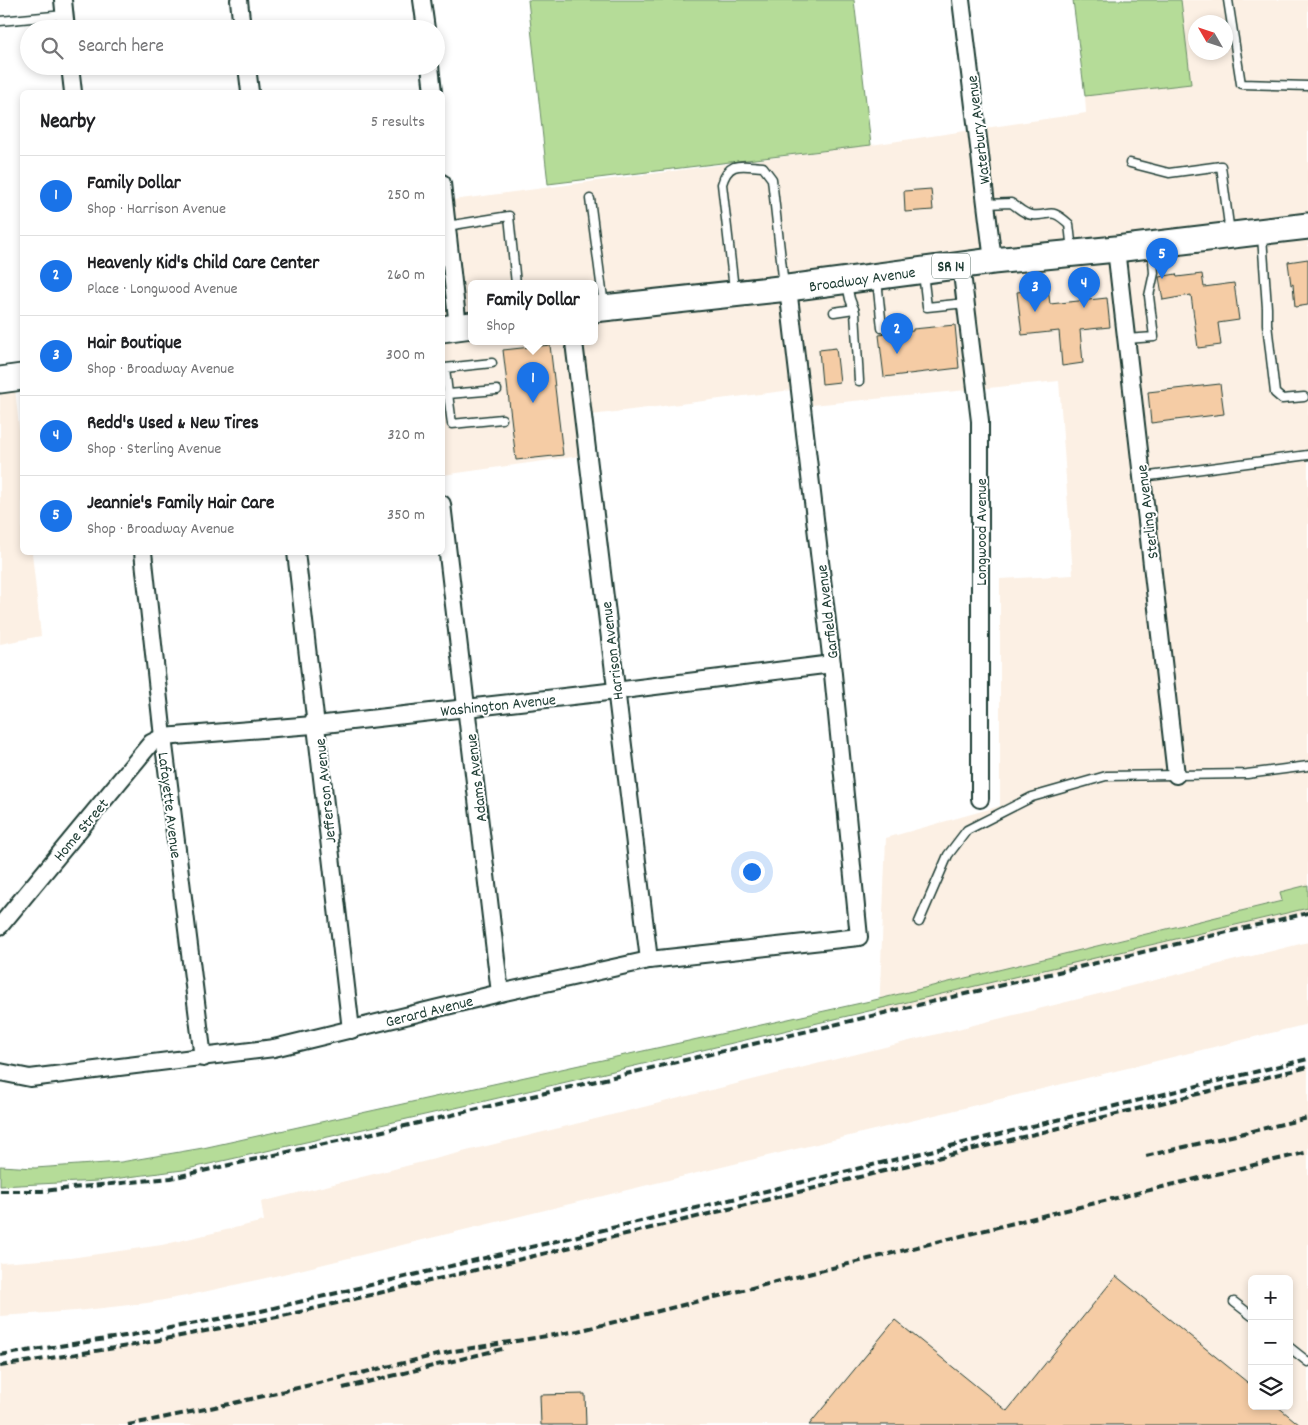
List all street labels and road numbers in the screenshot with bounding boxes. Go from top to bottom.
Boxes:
street label: Waterbury Avenue [961,74,998,185]
road number: SR 14 [932,254,970,278]
street label: Broadway Avenue [808,262,917,299]
street label: Sterling Avenue [1131,463,1166,560]
street label: Longwood Avenue [971,478,994,586]
street label: Garfield Avenue [811,563,846,660]
street label: Harrison Avenue [596,600,631,701]
street label: Washington Avenue [439,689,557,724]
street label: Adams Avenue [461,732,494,823]
street label: Jefferson Avenue [310,737,343,844]
street label: Lafayette Avenue [151,751,186,860]
street label: Home Street [49,794,115,867]
street label: Gerard Avenue [383,990,476,1034]

